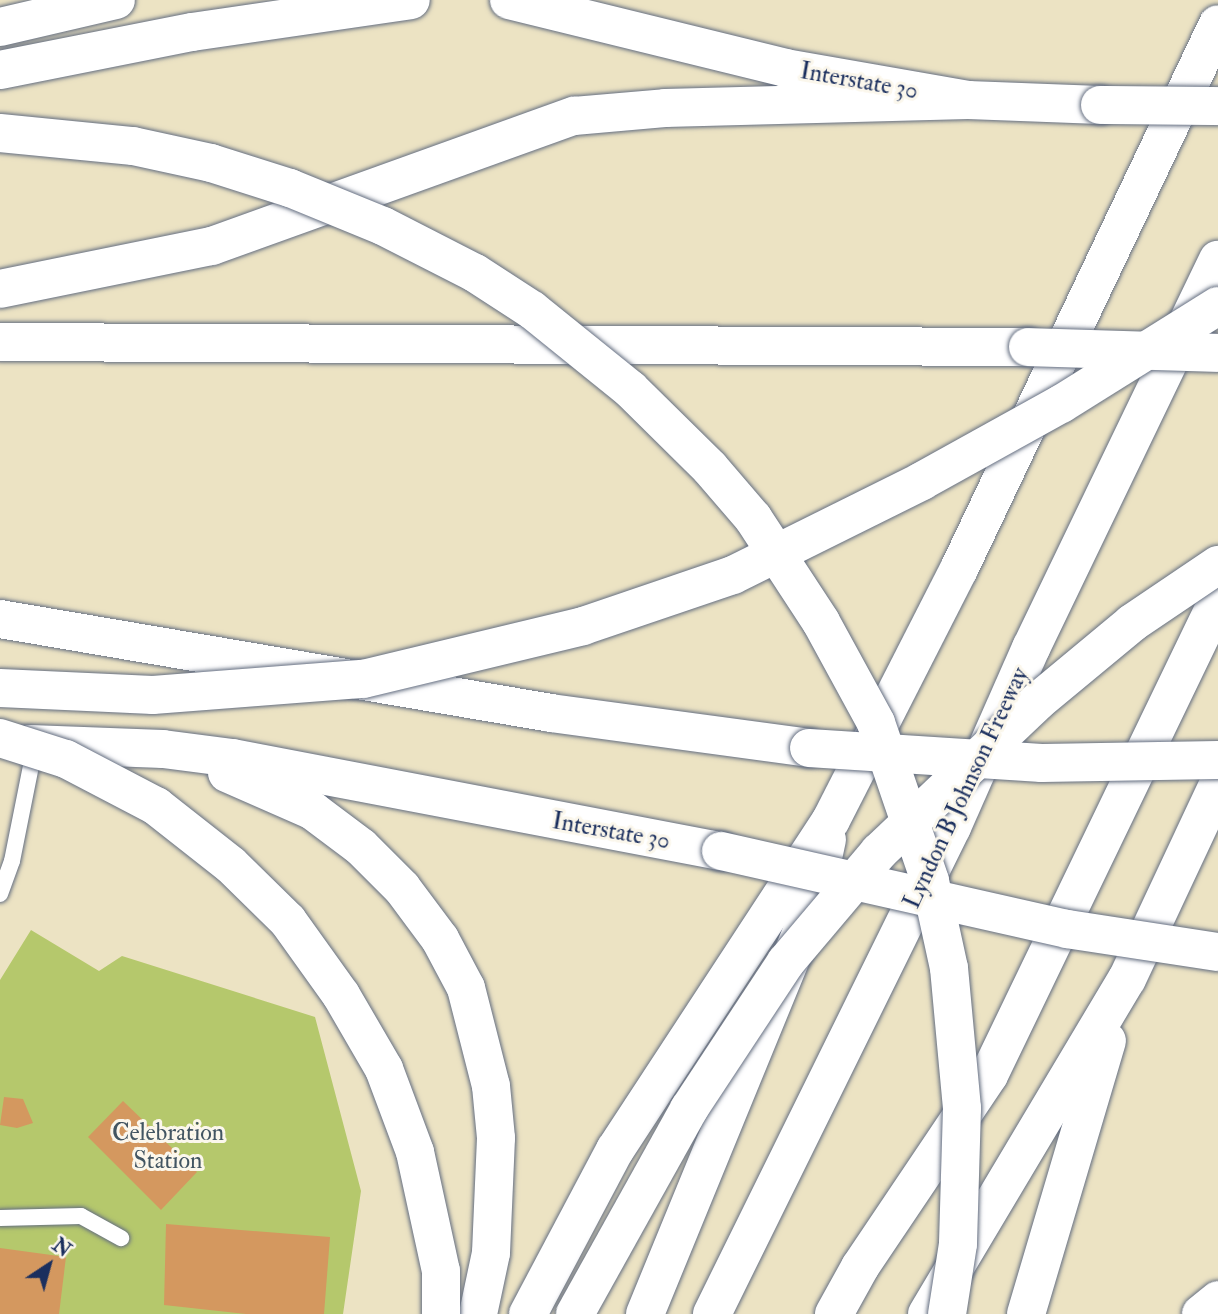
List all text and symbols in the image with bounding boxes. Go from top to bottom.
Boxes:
street label: Interstate 30 [798,56,920,106]
street label: Lyndon B Johnson Freeway [897,663,1035,913]
street label: Interstate 30 [550,806,672,856]
park label: Celebration Station [112,1119,224,1175]
north arrow [14,1230,84,1300]
text: N [47,1233,75,1263]

